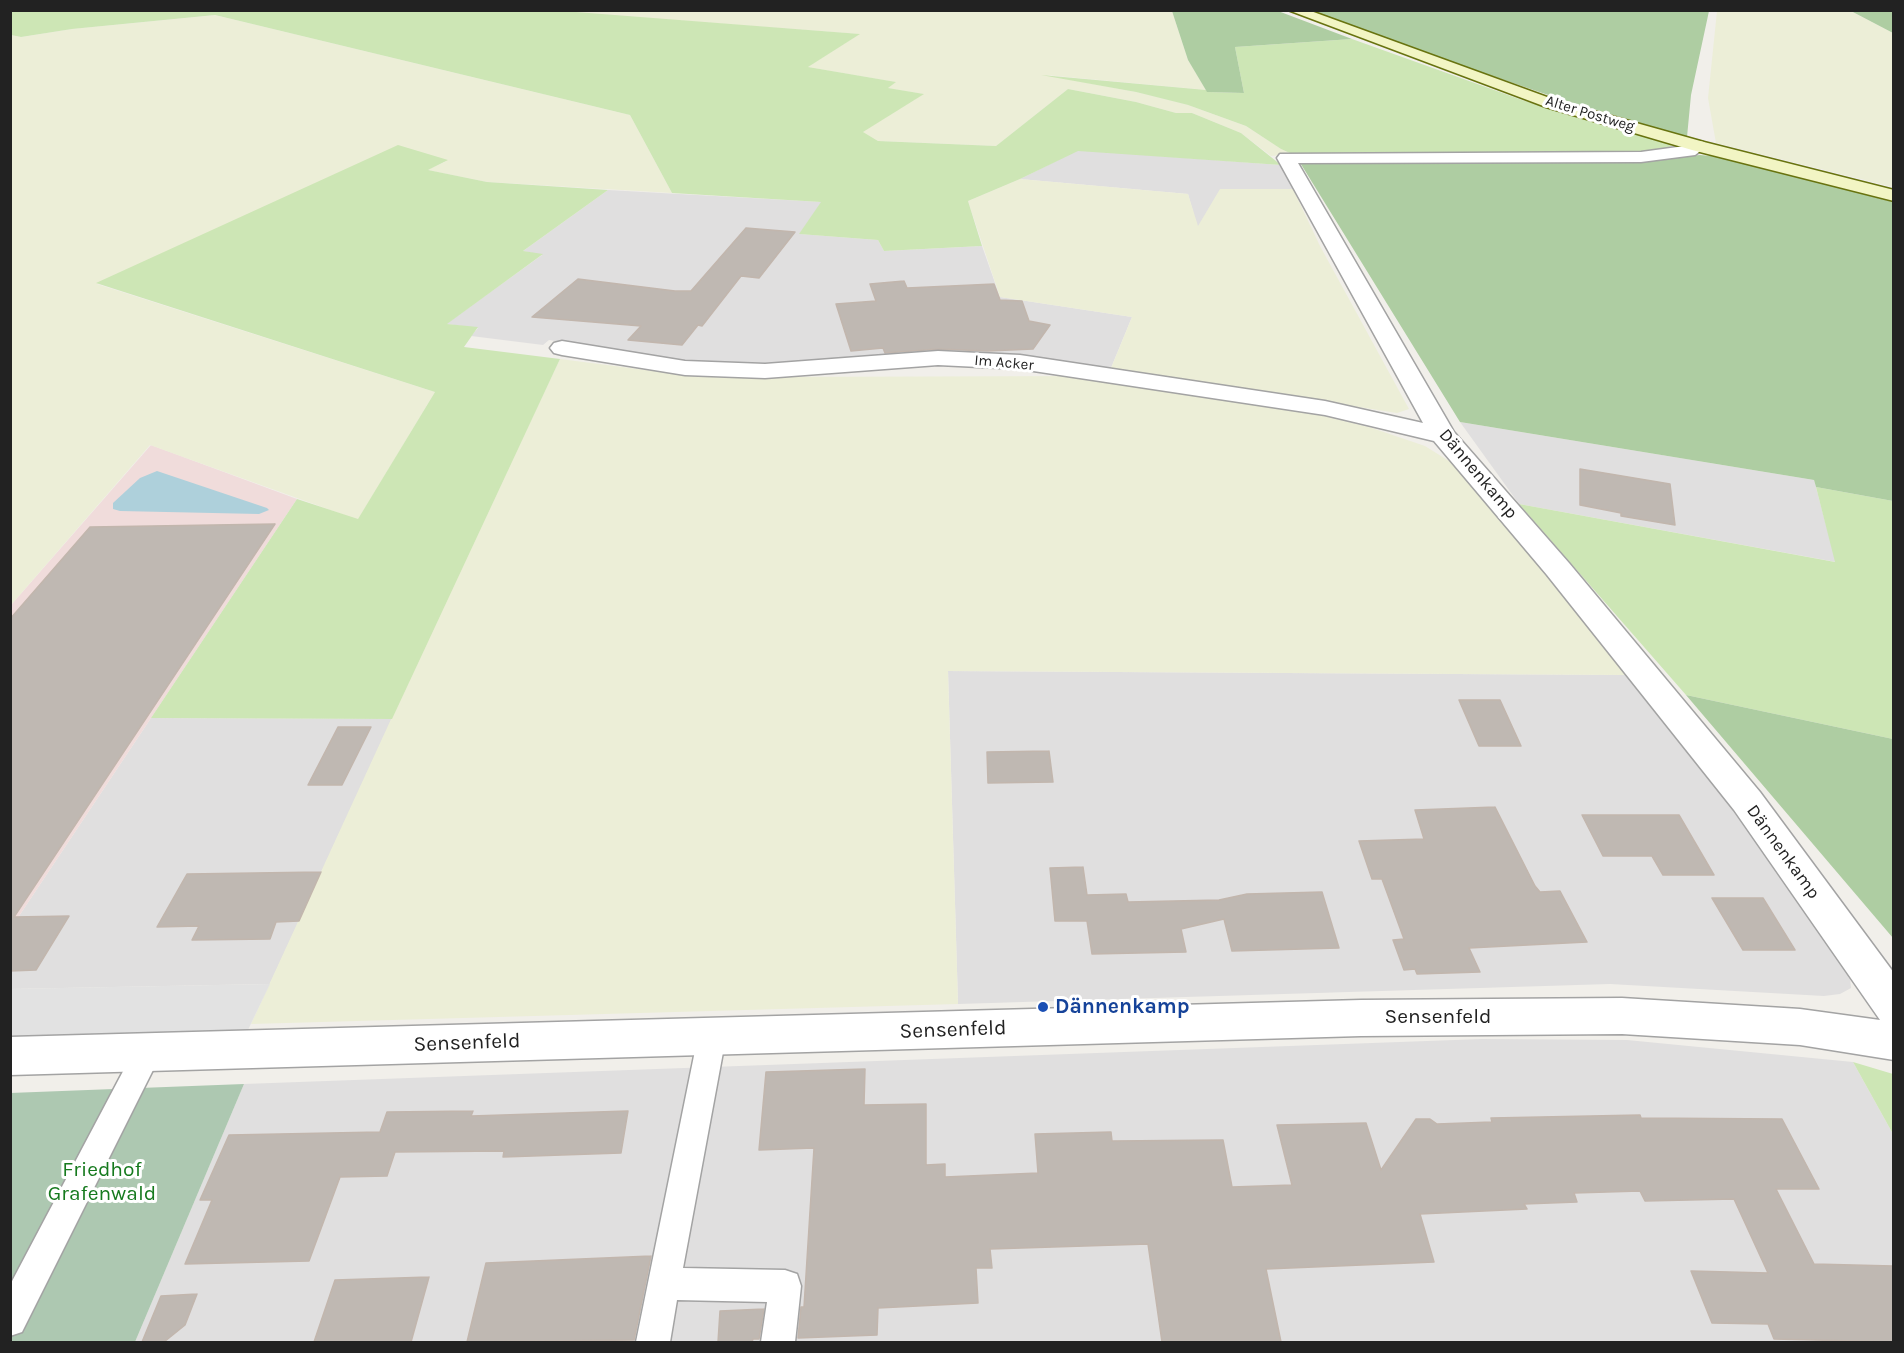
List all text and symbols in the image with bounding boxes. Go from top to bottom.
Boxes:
street label: Alter Postweg [1543,92,1637,136]
street label: Im Acker [973,351,1035,375]
street label: Dännenkamp [1434,425,1522,523]
street label: Dännenkamp [1742,801,1824,903]
place label: Dännenkamp [1055,994,1190,1020]
marker: Dännenkamp [1036,1000,1050,1014]
street label: Sensenfeld [1385,1004,1491,1030]
street label: Sensenfeld [899,1016,1007,1044]
street label: Sensenfeld [413,1029,521,1057]
park label: Friedhof Grafenwald [48,1157,156,1207]

